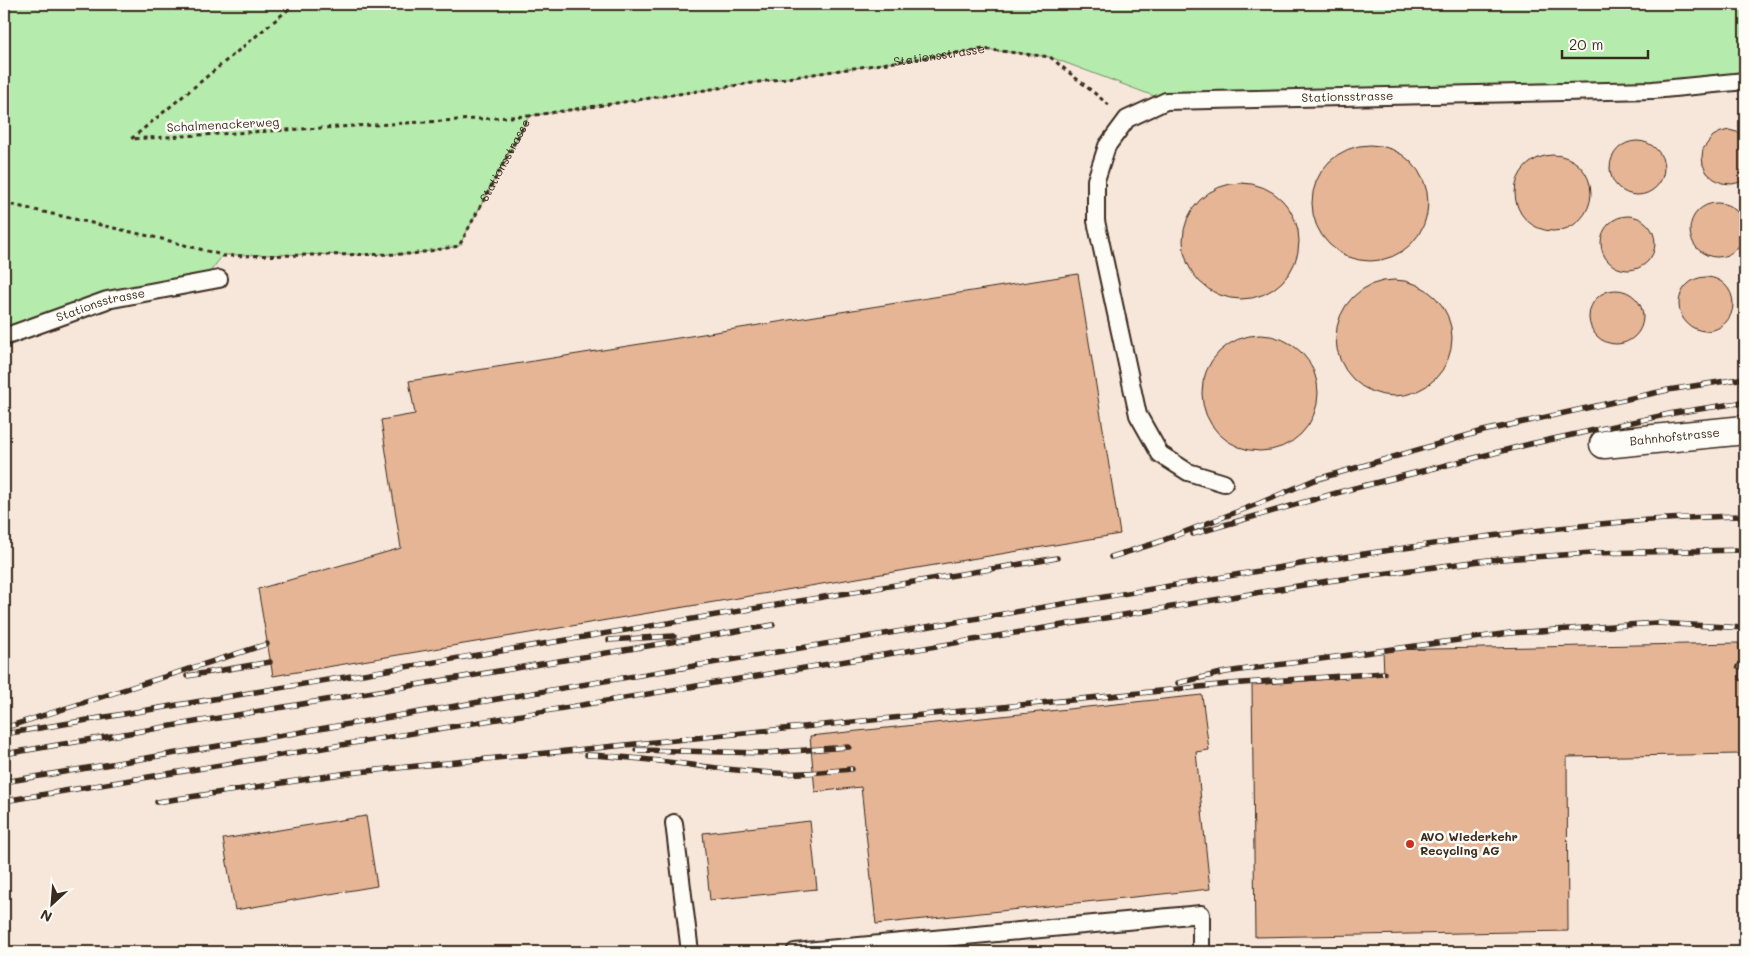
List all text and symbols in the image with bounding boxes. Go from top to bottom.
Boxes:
scale bar [1562,28,1648,60]
text: 20 m [1569,34,1603,54]
street label: Stationsstrasse [892,40,986,69]
street label: Stationsstrasse [1301,87,1394,105]
street label: Schalmenackerweg [166,113,280,135]
street label: Stationsstrasse [475,116,533,204]
street label: Stationsstrasse [54,284,146,325]
street label: Bahnhofstrasse [1629,424,1720,448]
place label: AVO Wiederkehr Recycling AG [1420,828,1518,858]
marker: AVO Wiederkehr Recycling AG [1404,838,1416,850]
north arrow [28,878,78,928]
text: N [37,905,55,927]

